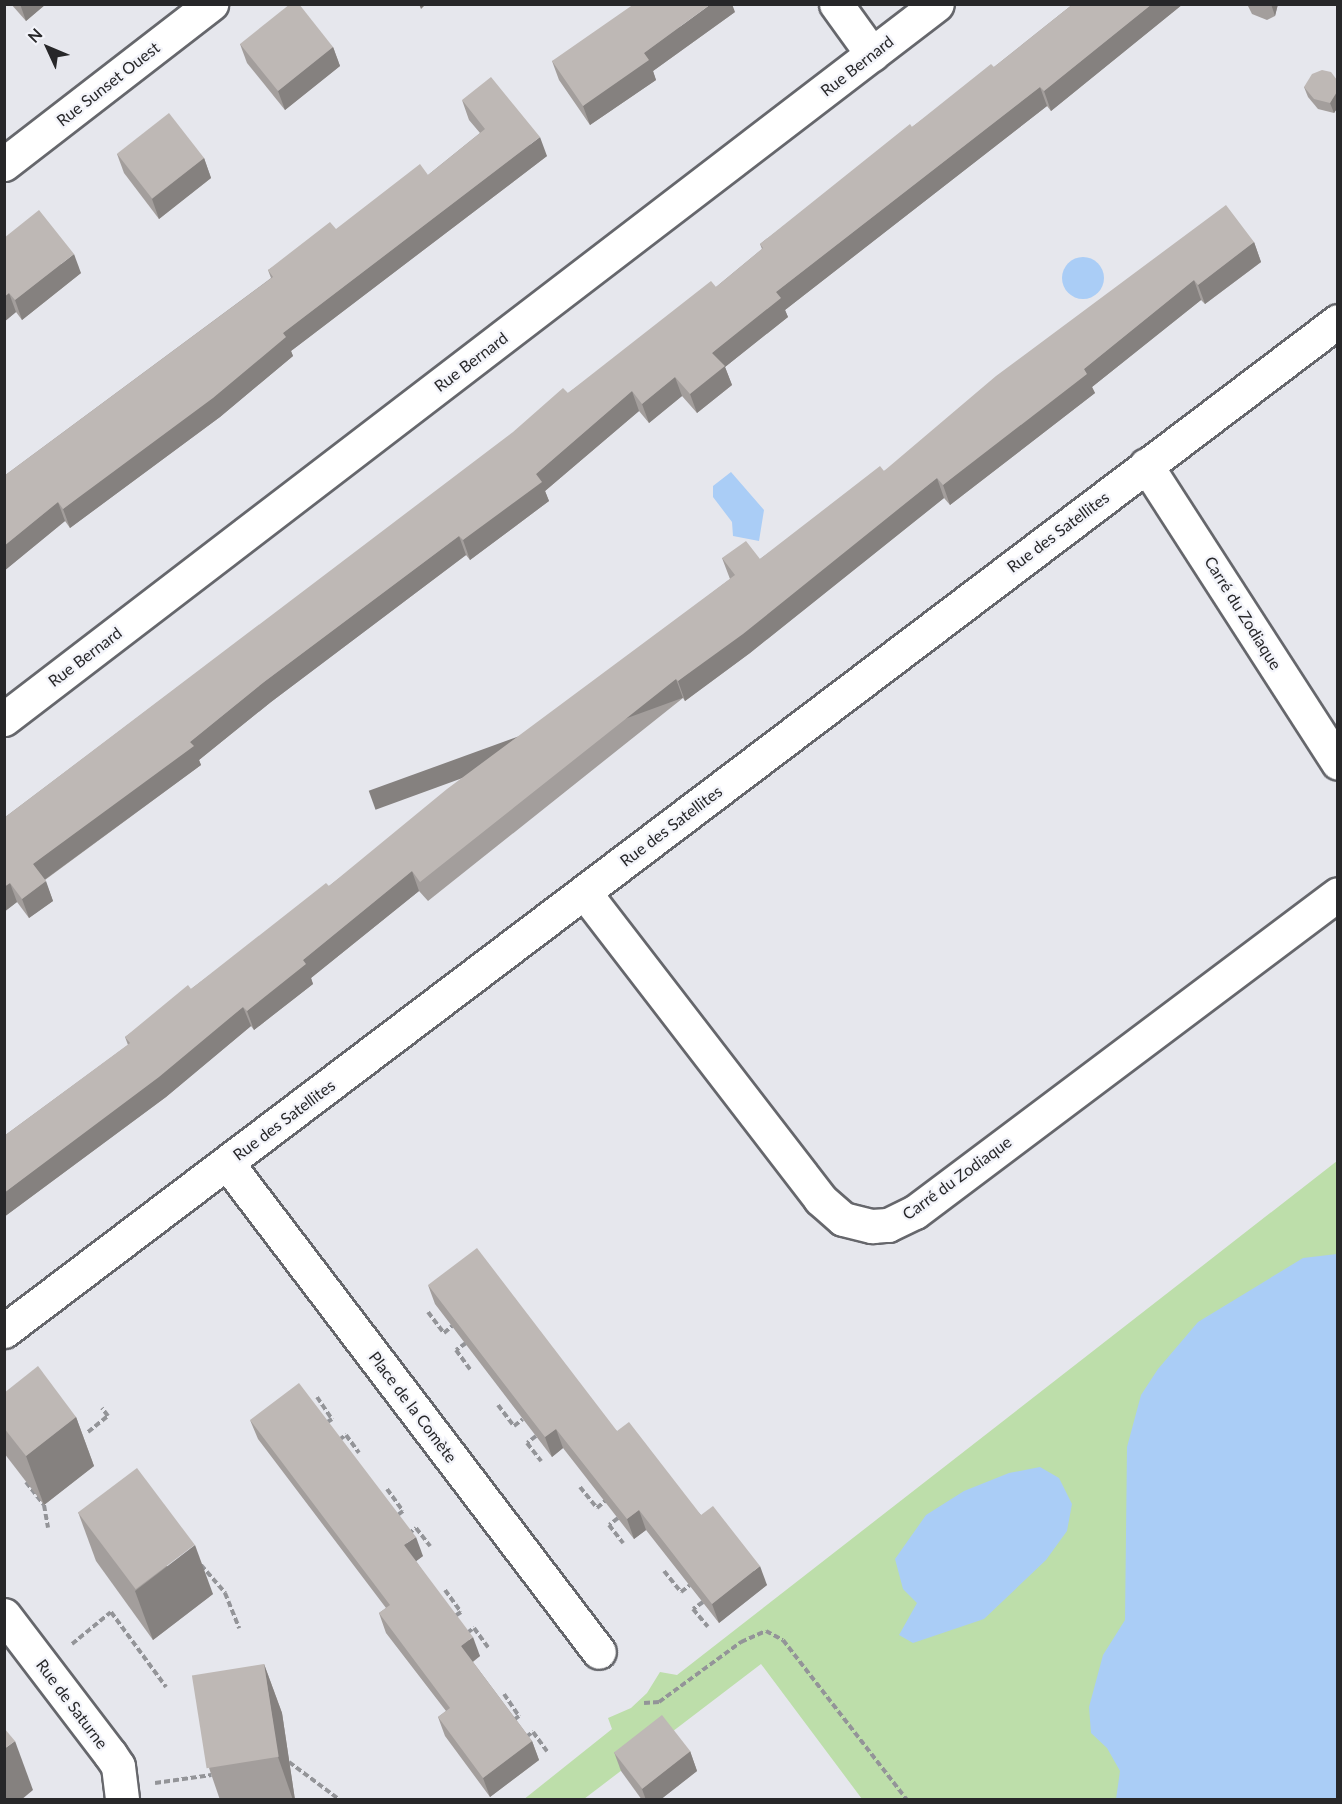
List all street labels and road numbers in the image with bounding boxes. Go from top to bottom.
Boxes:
street label: Rue Bernard [817,32,897,100]
street label: Rue Sunset Ouest [53,38,163,130]
street label: Rue Bernard [430,328,512,396]
street label: Rue des Satellites [1003,487,1113,577]
street label: Carré du Zodiaque [1200,553,1286,673]
street label: Rue Bernard [44,623,126,691]
street label: Rue des Satellites [616,781,726,871]
street label: Rue des Satellites [229,1075,339,1165]
street label: Carré du Zodiaque [899,1132,1015,1224]
street label: Place de la Comète [365,1348,461,1466]
street label: Rue de Saturne [32,1656,112,1752]

